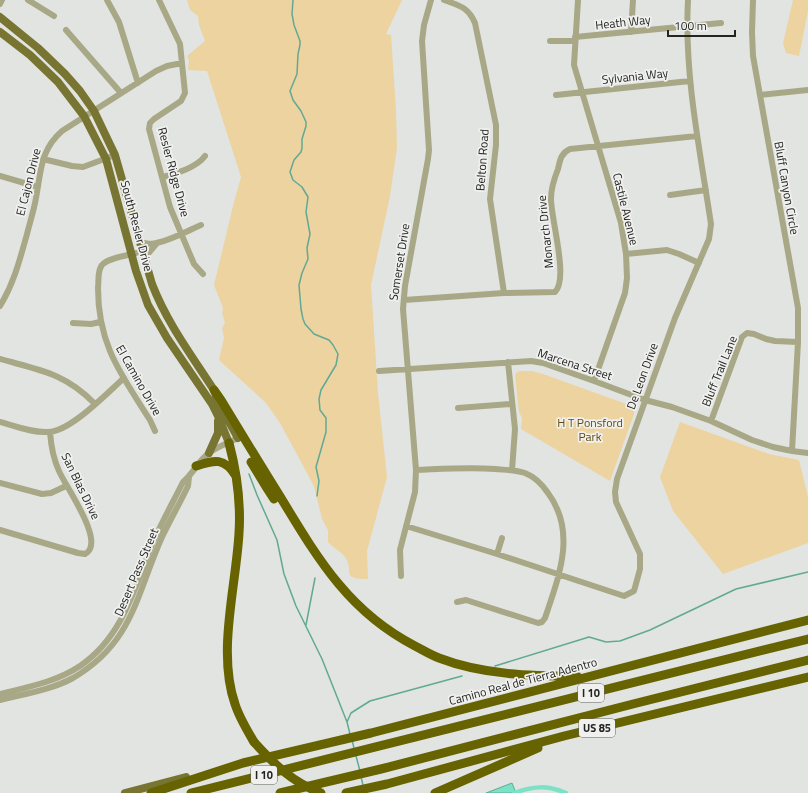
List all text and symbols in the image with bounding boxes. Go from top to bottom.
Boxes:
street label: Heath Way [594,10,652,34]
scale bar [668,12,735,38]
text: 100 m [674,16,707,35]
street label: Sylvania Way [601,63,669,89]
street label: Resler Ridge Drive [153,125,195,219]
street label: Belton Road [470,128,494,192]
street label: Bluff Canyon Circle [769,140,805,236]
street label: El Cajon Drive [10,146,46,218]
street label: Castile Avenue [608,171,644,247]
street label: South Resler Drive [116,178,158,274]
street label: Monarch Drive [532,195,558,269]
street label: Somerset Drive [384,222,414,302]
street label: Bluff Trail Lane [696,333,742,409]
street label: De Leon Drive [621,340,663,412]
street label: El Camino Drive [111,341,167,419]
street label: Marcena Street [535,343,615,385]
park label: H T Ponsford Park [557,413,623,446]
street label: San Blas Drive [57,449,105,523]
street label: Desert Pass Street [109,524,163,619]
street label: Camino Real de Tierra Adentro [447,652,599,710]
road number: I 10 [578,684,604,702]
road number: US 85 [579,719,615,737]
road number: I 10 [251,766,277,784]

